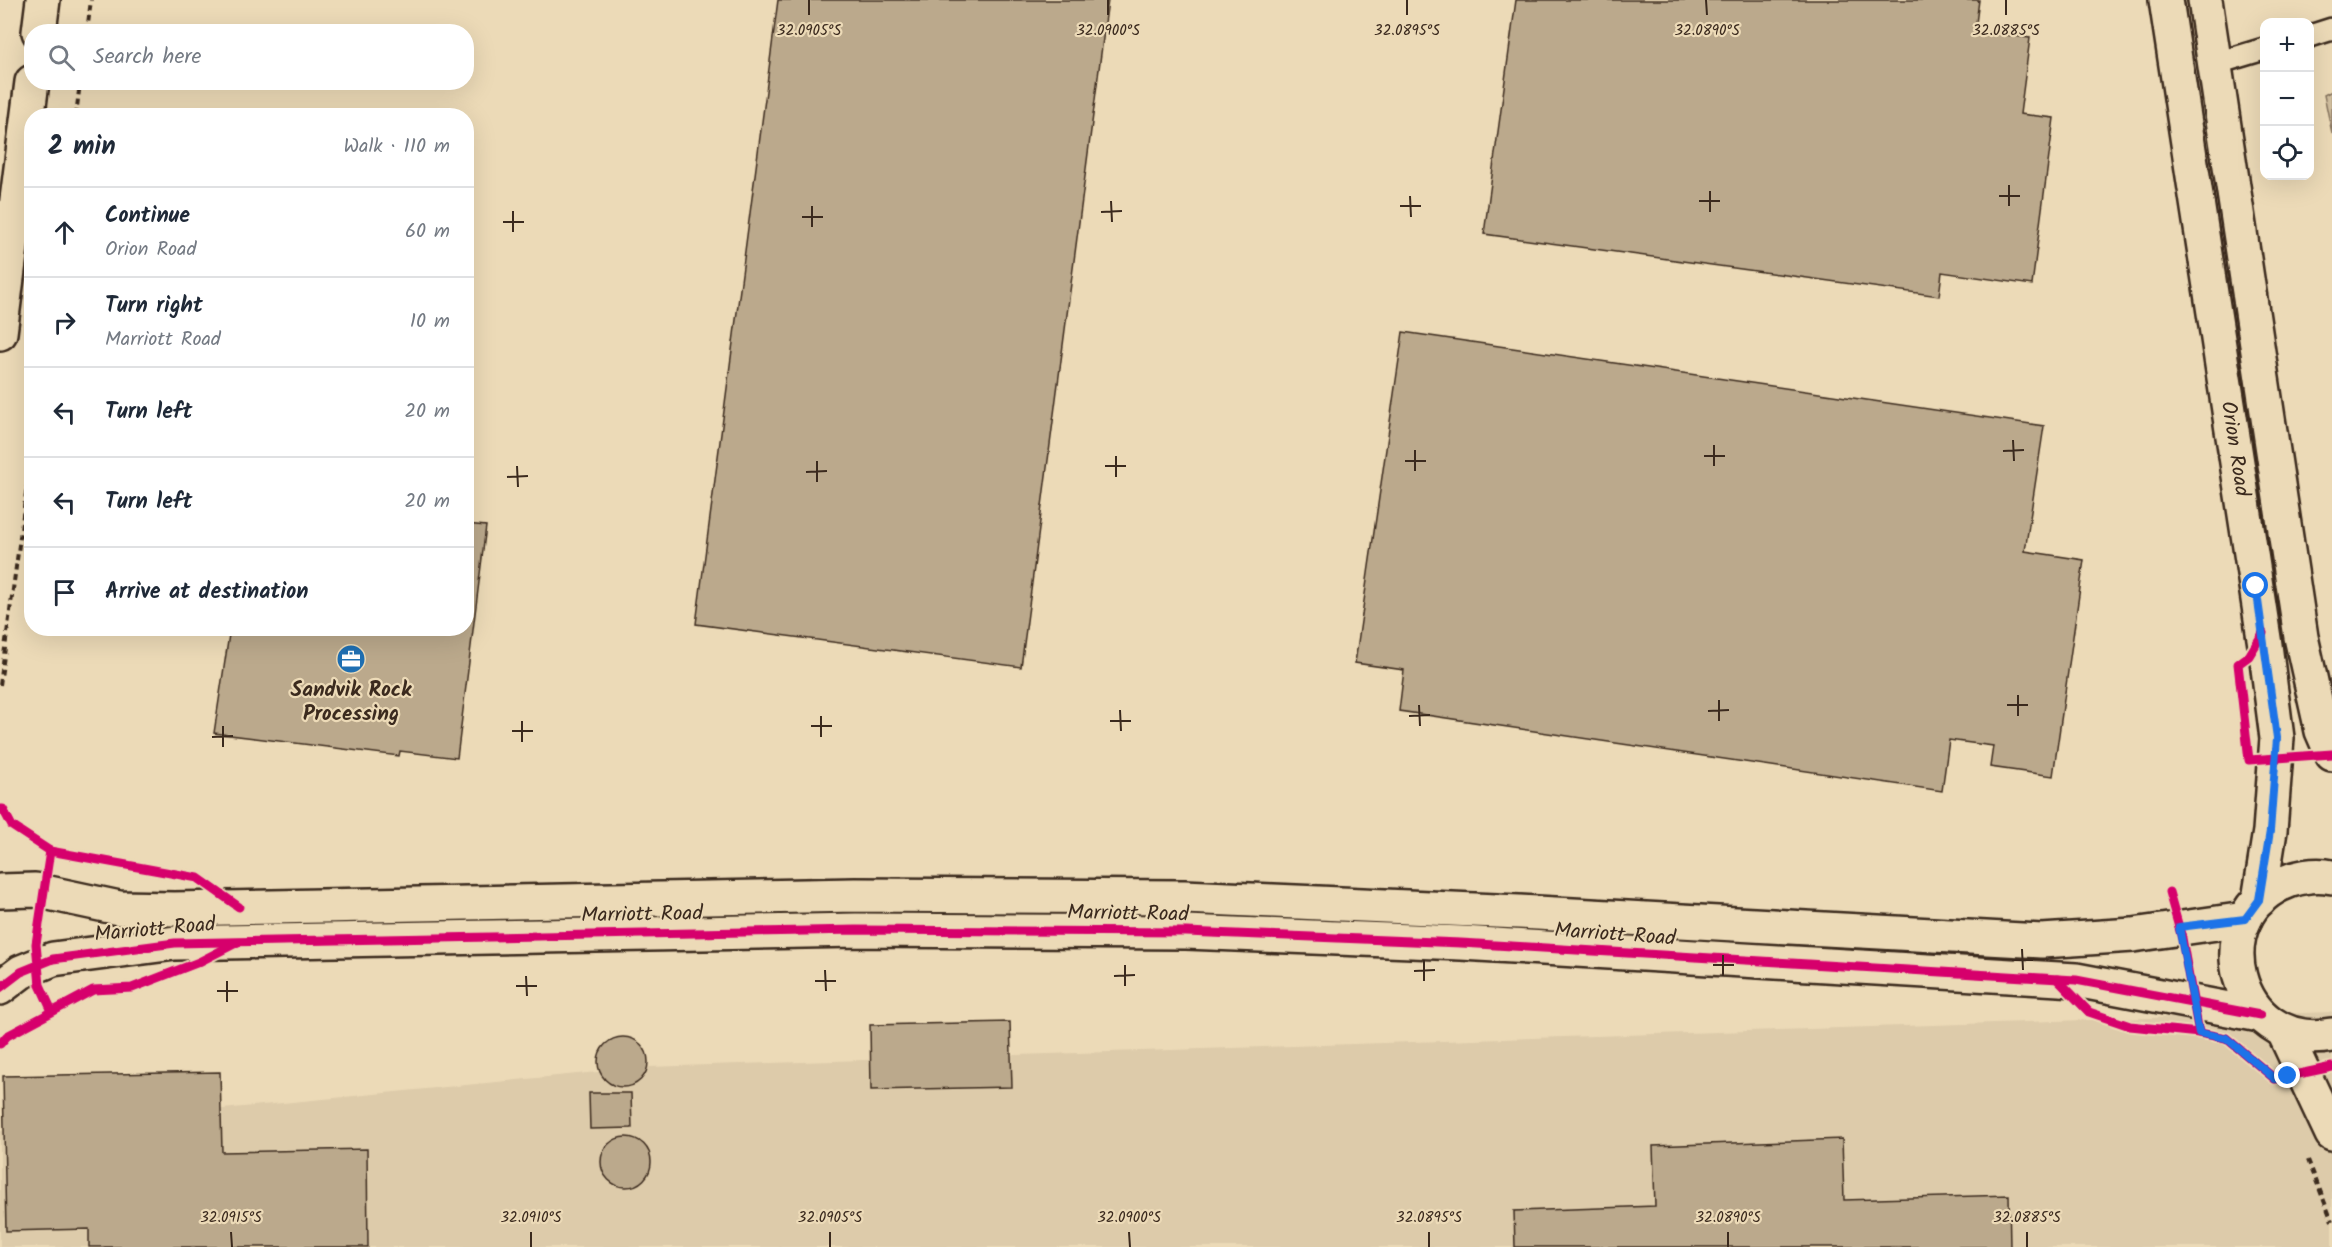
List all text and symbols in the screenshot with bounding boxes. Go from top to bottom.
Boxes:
map controls [2260,18,2314,180]
button: + [2260,18,2314,72]
text: 32.0905°S [777,19,841,43]
text: 32.0900°S [1076,19,1140,43]
text: 32.0895°S [1374,19,1440,43]
text: 32.0890°S [1674,19,1740,43]
text: 32.0885°S [1972,19,2040,43]
search box [24,24,474,90]
text: Search here [93,40,201,75]
icon: search [45,41,78,74]
button: − [2260,72,2314,126]
text: 2 min [48,126,116,168]
button: locate [2260,126,2314,180]
text: Walk · 110 m [343,131,450,163]
text: Continue [105,199,190,234]
icon: ahead [48,216,81,249]
text: 60 m [405,216,450,248]
text: Orion Road [105,234,196,266]
text: Turn right [105,289,203,324]
icon: right [48,306,81,339]
text: 10 m [410,306,450,338]
text: Marriott Road [105,324,221,356]
text: Turn left [105,395,192,430]
icon: left [48,396,81,429]
text: 20 m [404,396,450,428]
street label: Orion Road [2211,399,2259,499]
text: Turn left [105,485,192,520]
icon: left [48,486,81,519]
text: 20 m [404,486,450,518]
route start [2242,572,2268,598]
text: Arrive at destination [105,575,308,610]
icon: arrive [48,576,81,609]
office icon: Sandvik Rock Processing [335,643,367,675]
place label: Sandvik Rock Processing [291,674,412,731]
street label: Marriott Road [1067,896,1190,932]
street label: Marriott Road [581,897,704,933]
street label: Marriott Road [93,908,218,952]
street label: Marriott Road [1553,914,1677,956]
route end [2274,1062,2300,1088]
text: 32.0915°S [200,1206,262,1230]
text: 32.0910°S [501,1206,561,1230]
text: 32.0905°S [798,1206,862,1230]
text: 32.0900°S [1097,1206,1161,1230]
text: 32.0895°S [1396,1206,1462,1230]
text: 32.0890°S [1695,1206,1761,1230]
text: 32.0885°S [1993,1206,2061,1230]

